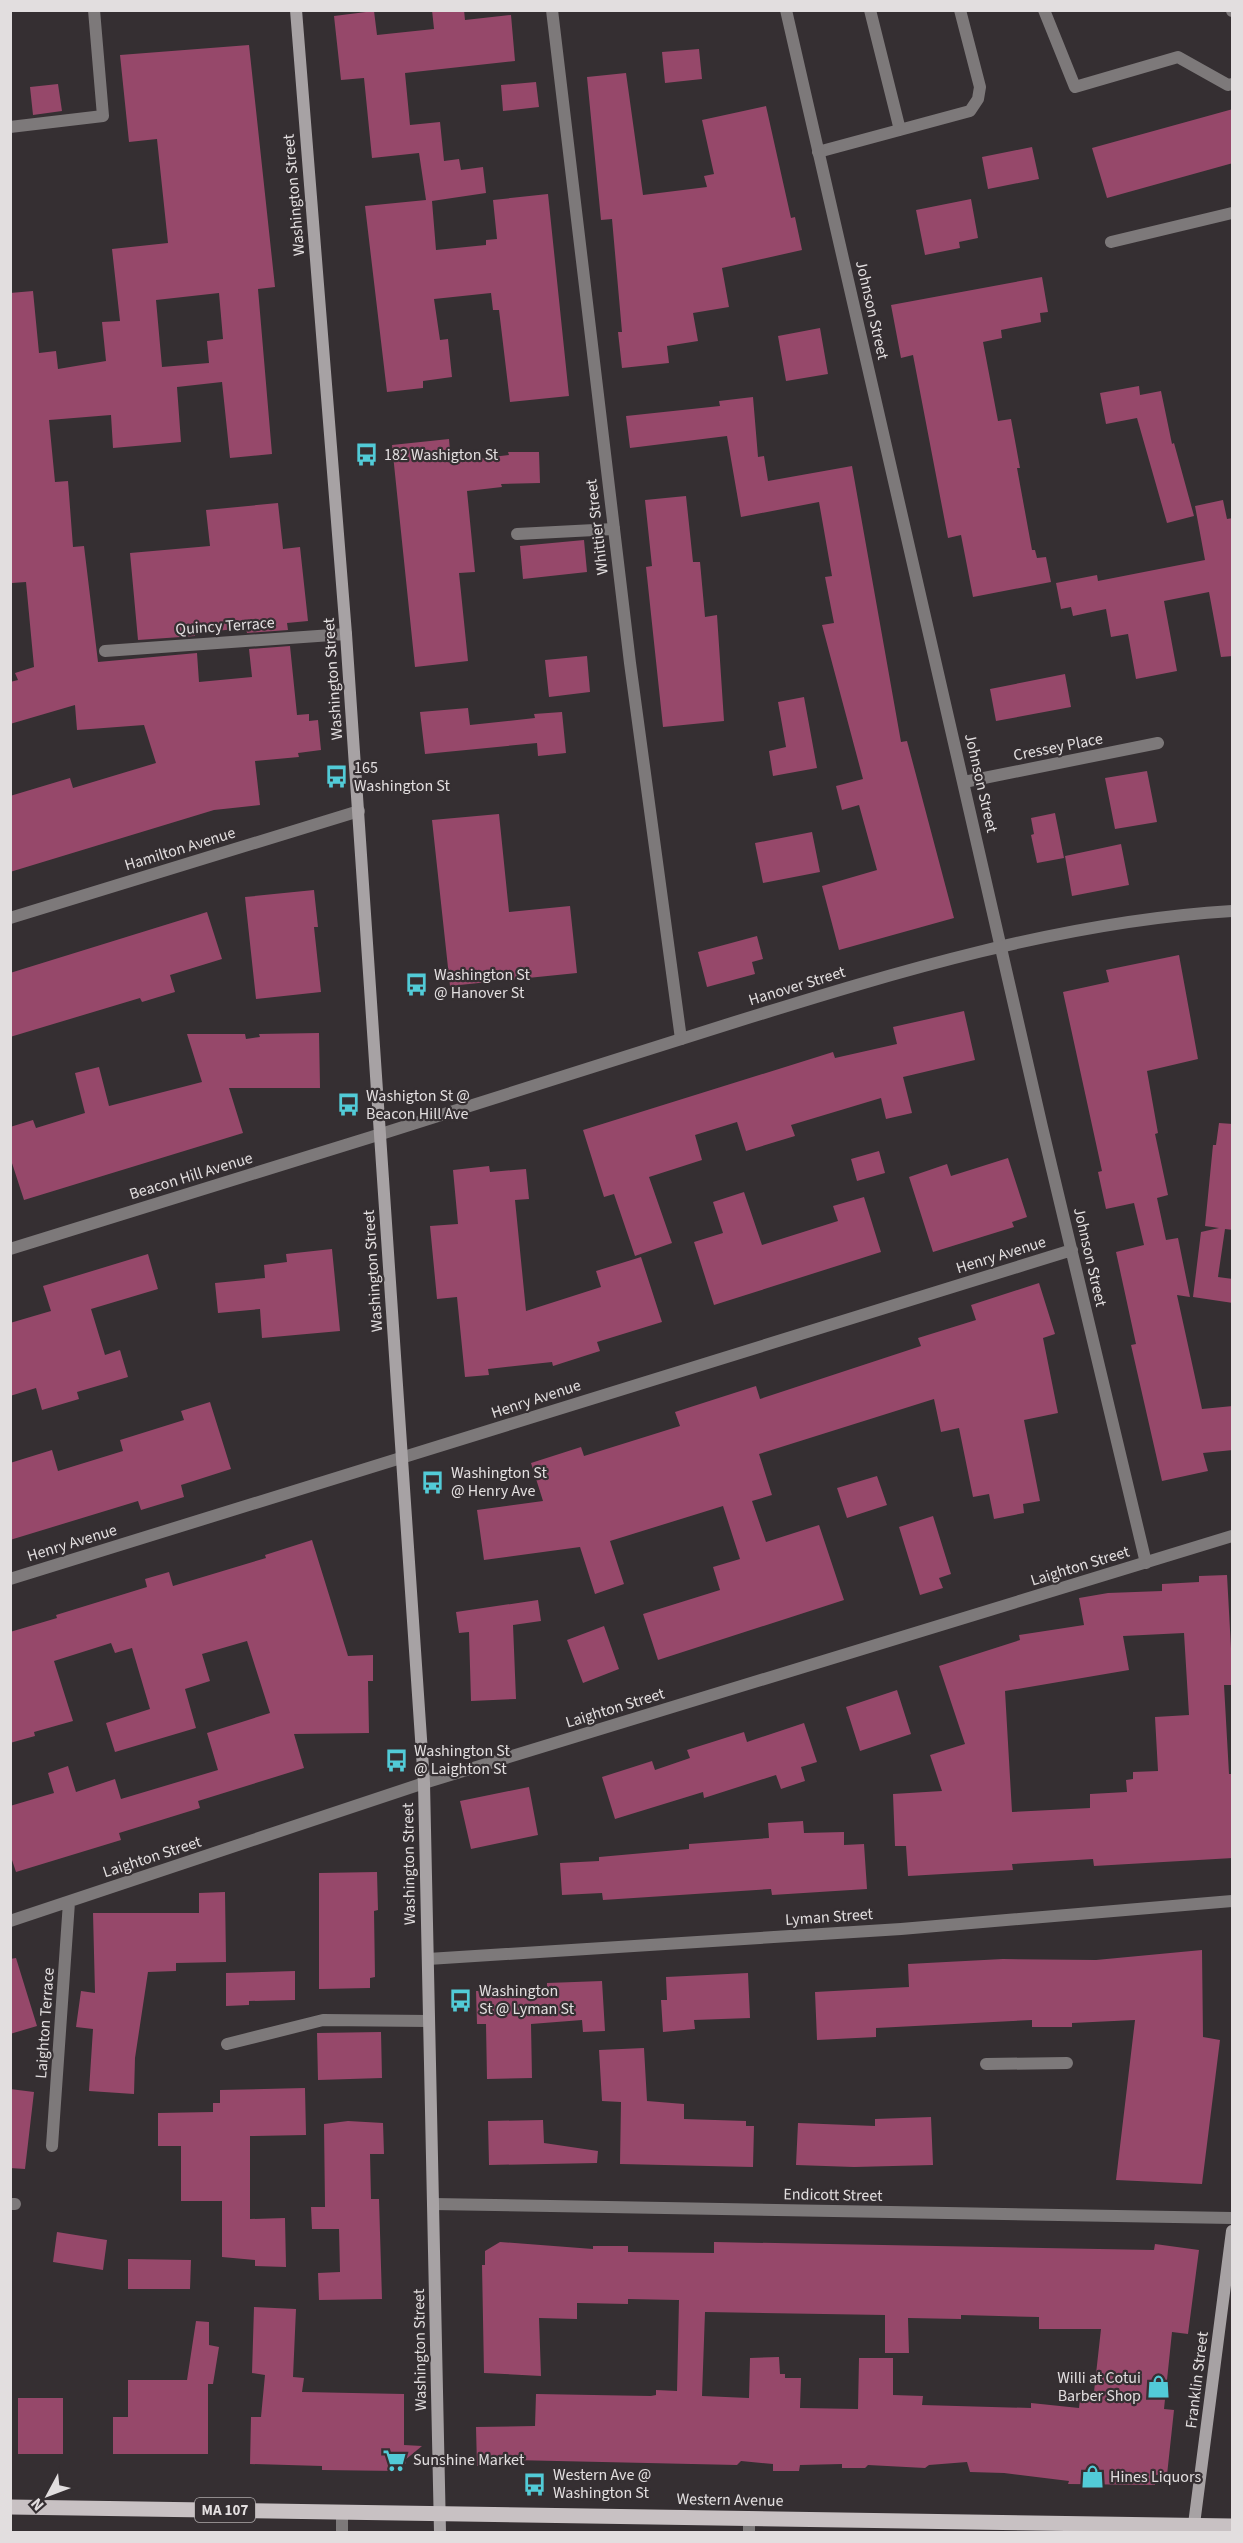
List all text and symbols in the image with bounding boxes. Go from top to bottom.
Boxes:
street label: Washington Street [278,132,310,257]
street label: Johnson Street [850,258,894,362]
bus stop icon: 182 Washigton St [353,442,379,468]
place label: 182 Washigton St [384,444,499,466]
street label: Whittier Street [580,477,614,576]
street label: Quincy Terrace [175,612,275,640]
street label: Washington Street [318,617,348,741]
street label: Cressey Place [1011,728,1105,766]
street label: Johnson Street [959,731,1003,835]
place label: 165 Washington St [354,757,451,797]
bus stop icon: 165 Washington St [323,764,349,790]
street label: Hamilton Avenue [122,822,238,876]
street label: Hanover Street [746,961,849,1011]
place label: Washington St @ Hanover St [434,964,531,1004]
bus stop icon: Washington St @ Hanover St [403,971,429,997]
place label: Washigton St @ Beacon Hill Ave [366,1085,470,1125]
bus stop icon: Washigton St @ Beacon Hill Ave [335,1092,361,1118]
street label: Beacon Hill Avenue [127,1147,255,1205]
street label: Johnson Street [1068,1205,1112,1309]
street label: Washington Street [358,1209,388,1333]
street label: Henry Avenue [953,1231,1049,1279]
street label: Henry Avenue [488,1374,584,1424]
place label: Washington St @ Henry Ave [451,1462,548,1502]
bus stop icon: Washington St @ Henry Ave [420,1469,446,1495]
street label: Henry Avenue [24,1519,120,1567]
street label: Laighton Street [1028,1540,1133,1591]
street label: Laighton Street [563,1682,668,1733]
place label: Washington St @ Laighton St [414,1740,511,1780]
bus stop icon: Washington St @ Laighton St [383,1747,409,1773]
street label: Washington Street [397,1802,421,1925]
street label: Laighton Street [100,1831,205,1883]
street label: Lyman Street [784,1903,874,1931]
street label: Laighton Terrace [30,1967,60,2079]
place label: Washington St @ Lyman St [479,1980,575,2020]
bus stop icon: Washington St @ Lyman St [448,1987,474,2013]
street label: Endicott Street [783,2183,883,2207]
street label: Washington Street [408,2288,432,2411]
street label: Franklin Street [1180,2330,1214,2430]
place label: Willi at Cotui Barber Shop [1057,2367,1141,2407]
shop icon: Willi at Cotui Barber Shop [1146,2374,1172,2400]
supermarket icon: Sunshine Market [382,2447,408,2473]
place label: Sunshine Market [413,2449,525,2471]
place label: Western Ave @ Washington St [553,2464,651,2504]
shop icon: Hines Liquors [1079,2464,1105,2490]
north arrow [18,2465,78,2525]
place label: Hines Liquors [1110,2466,1201,2488]
bus stop icon: Western Ave @ Washington St [522,2471,548,2497]
street label: Western Avenue [676,2488,784,2512]
text: N [26,2493,49,2515]
road number: MA 107 [195,2498,255,2522]

